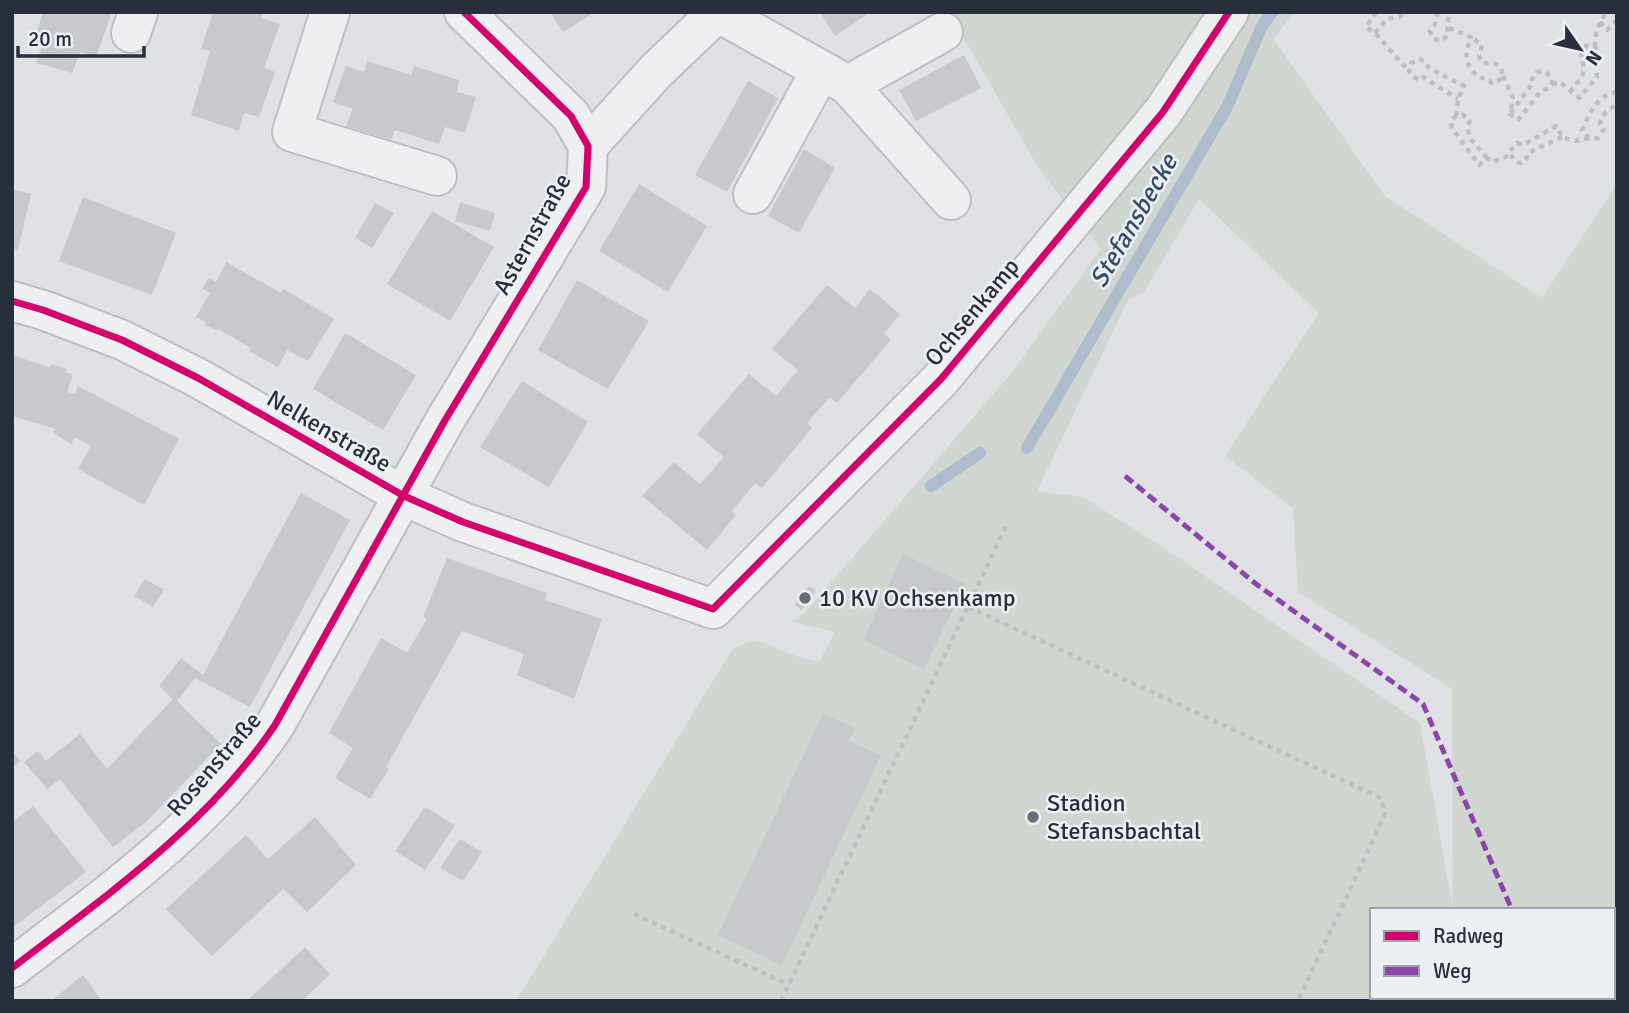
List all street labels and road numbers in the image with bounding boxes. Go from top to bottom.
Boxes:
street label: Asternstraße [486,168,578,300]
street label: Ochsenkamp [918,252,1026,372]
street label: Nelkenstraße [261,383,397,479]
street label: Rosenstraße [160,705,268,823]

